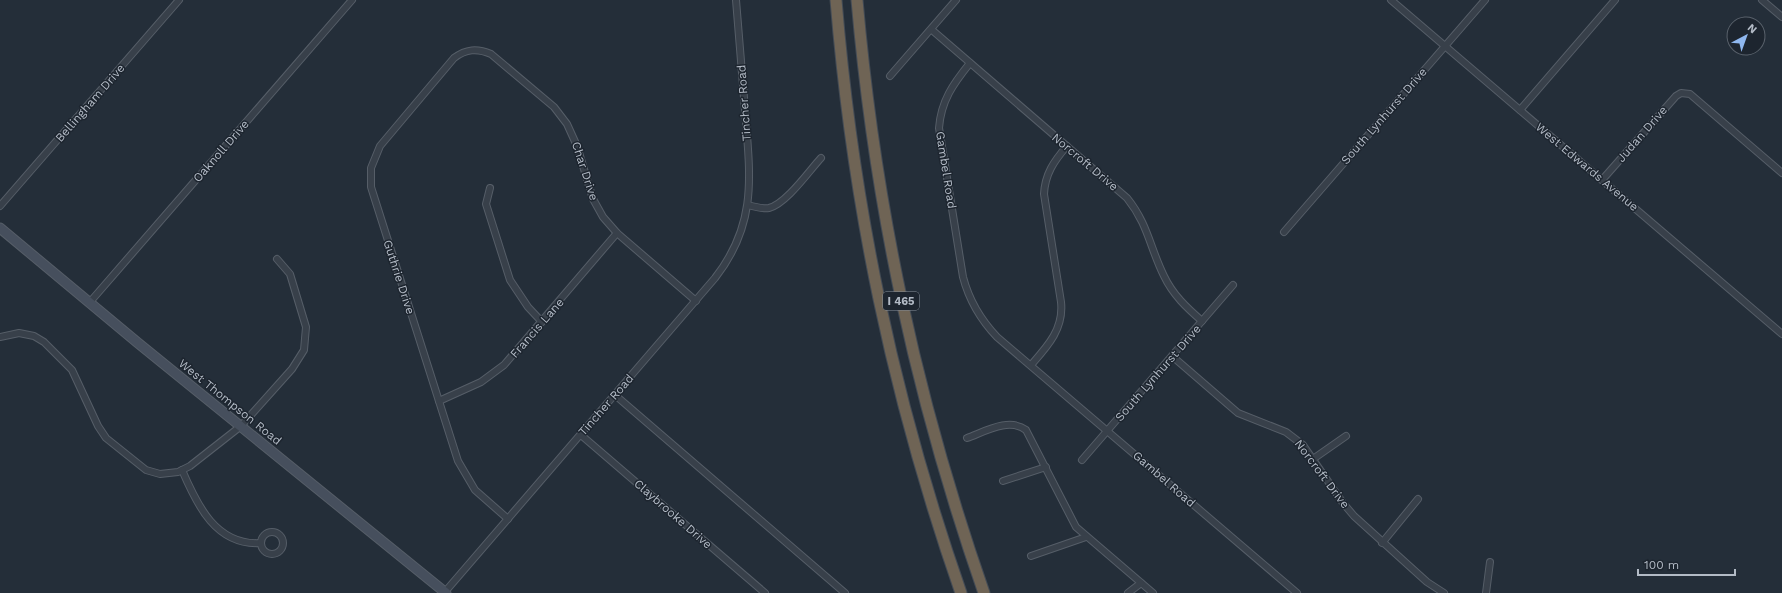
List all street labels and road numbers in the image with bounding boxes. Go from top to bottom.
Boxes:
street label: Bellingham Drive [52,61,128,145]
street label: Tincher Road [734,64,754,142]
street label: South Lynhurst Drive [1338,65,1430,167]
street label: Judan Drive [1614,103,1670,165]
street label: Oaknoll Drive [190,117,252,185]
street label: West Edwards Avenue [1533,120,1641,214]
street label: Gambel Road [933,130,959,210]
street label: Norcroft Drive [1049,130,1121,194]
street label: Char Drive [569,140,601,202]
street label: Guthrie Drive [380,238,418,316]
road number: I 465 [883,292,919,310]
street label: Francis Lane [507,295,567,361]
street label: South Lynhurst Drive [1112,322,1204,424]
street label: West Thompson Road [176,356,284,448]
street label: Tincher Road [576,371,636,439]
street label: Norcroft Drive [1292,437,1352,511]
street label: Gambel Road [1130,448,1198,510]
street label: Claybrooke Drive [631,476,715,552]

